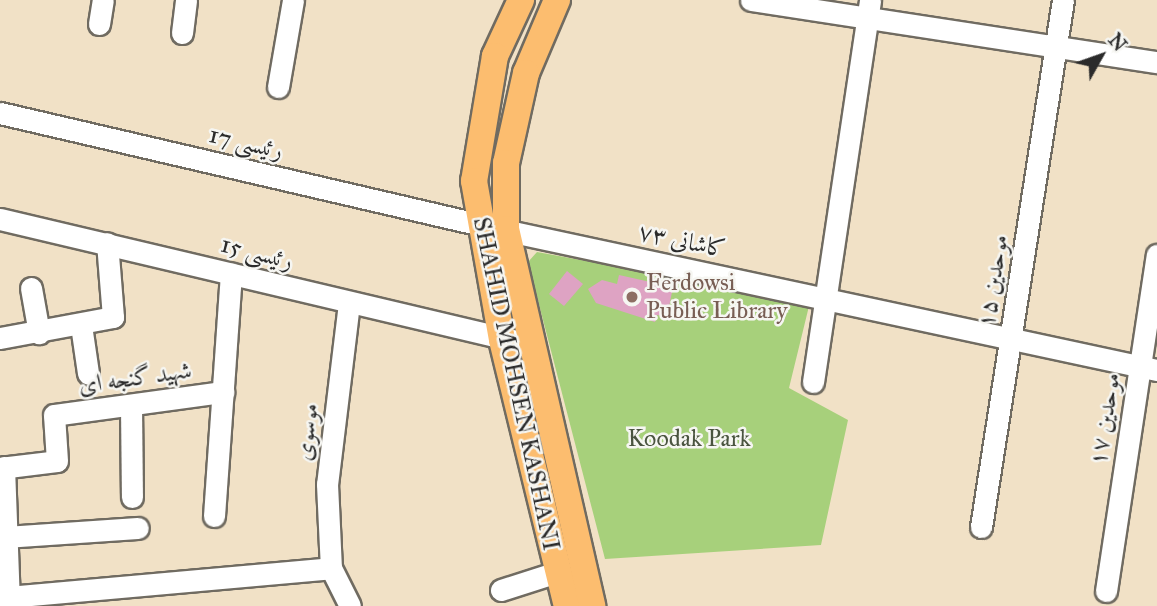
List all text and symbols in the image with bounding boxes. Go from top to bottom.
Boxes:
north arrow [1066,21,1136,91]
text: N [1103,29,1131,56]
street label: رئیسی 17 [206,120,286,166]
street label: SHAHID MOHSEN KASHANI [467,215,565,553]
street label: کاشانی ۷۳ [636,218,728,264]
street label: رئیسی 15 [218,230,296,276]
street label: موحدین ۱۵ [971,232,1015,330]
place label: Ferdowsi Public Library [646,269,788,325]
marker: Ferdowsi Public Library [624,289,640,305]
street label: شهید گنجه ای [77,356,193,400]
street label: موحدین ۱۷ [1083,370,1127,468]
street label: موسوی [289,402,325,462]
park label: Koodak Park [627,425,751,453]

